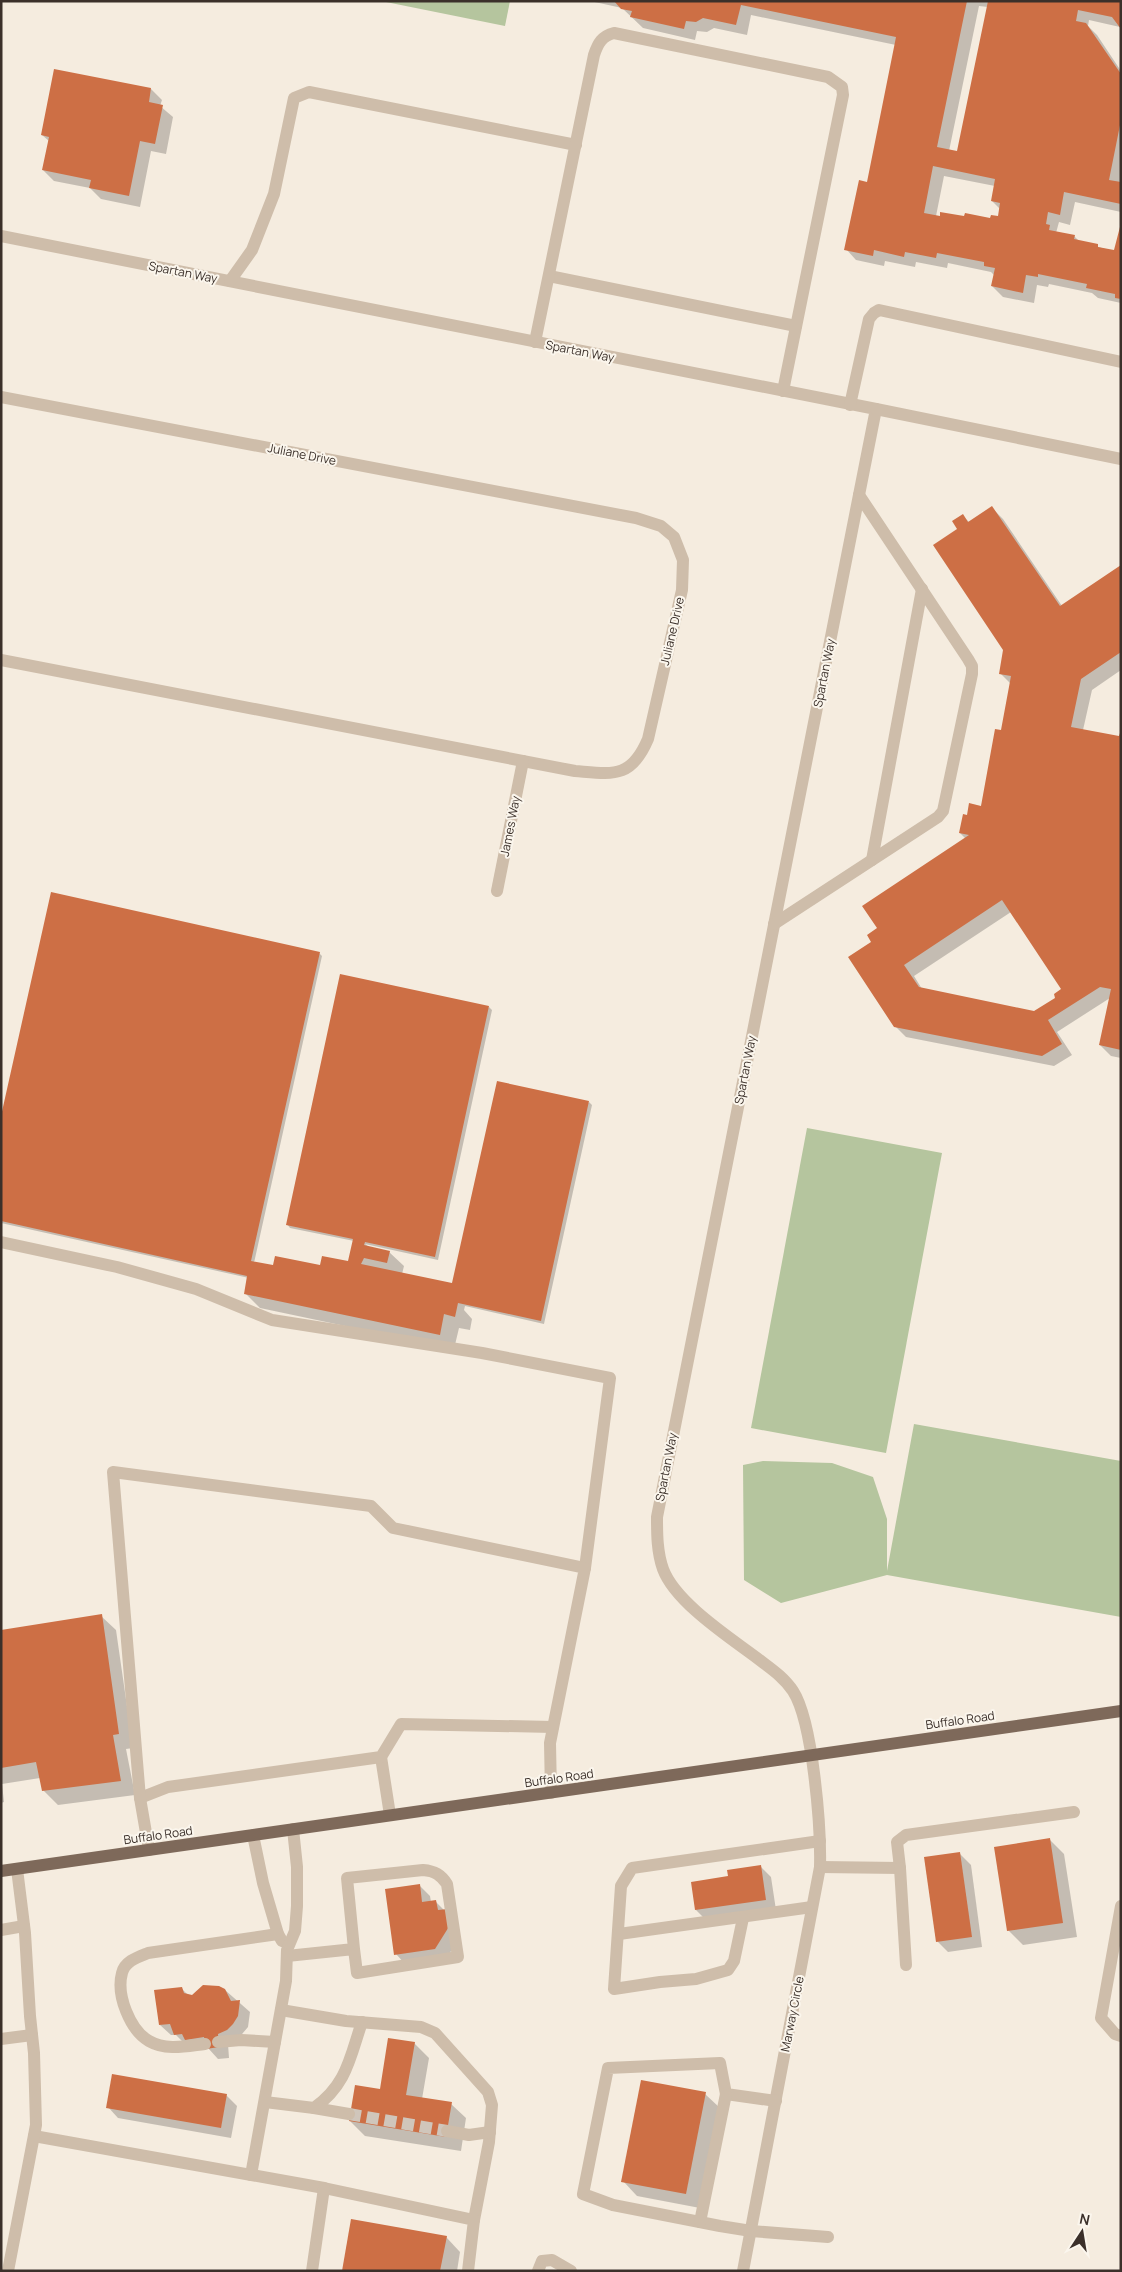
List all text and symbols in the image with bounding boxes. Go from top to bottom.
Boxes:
street label: Spartan Way [147,257,220,287]
street label: Spartan Way [544,336,617,366]
street label: Juliane Drive [266,439,338,469]
street label: Juliane Drive [656,595,688,667]
street label: Spartan Way [809,636,839,709]
street label: James Way [496,794,524,858]
street label: Spartan Way [730,1033,760,1106]
street label: Spartan Way [651,1430,681,1503]
street label: Buffalo Road [924,1707,996,1733]
street label: Buffalo Road [523,1765,595,1791]
street label: Buffalo Road [122,1822,194,1848]
street label: Marway Circle [776,1975,808,2053]
north arrow [1057,2207,1107,2257]
text: N [1078,2208,1092,2229]

